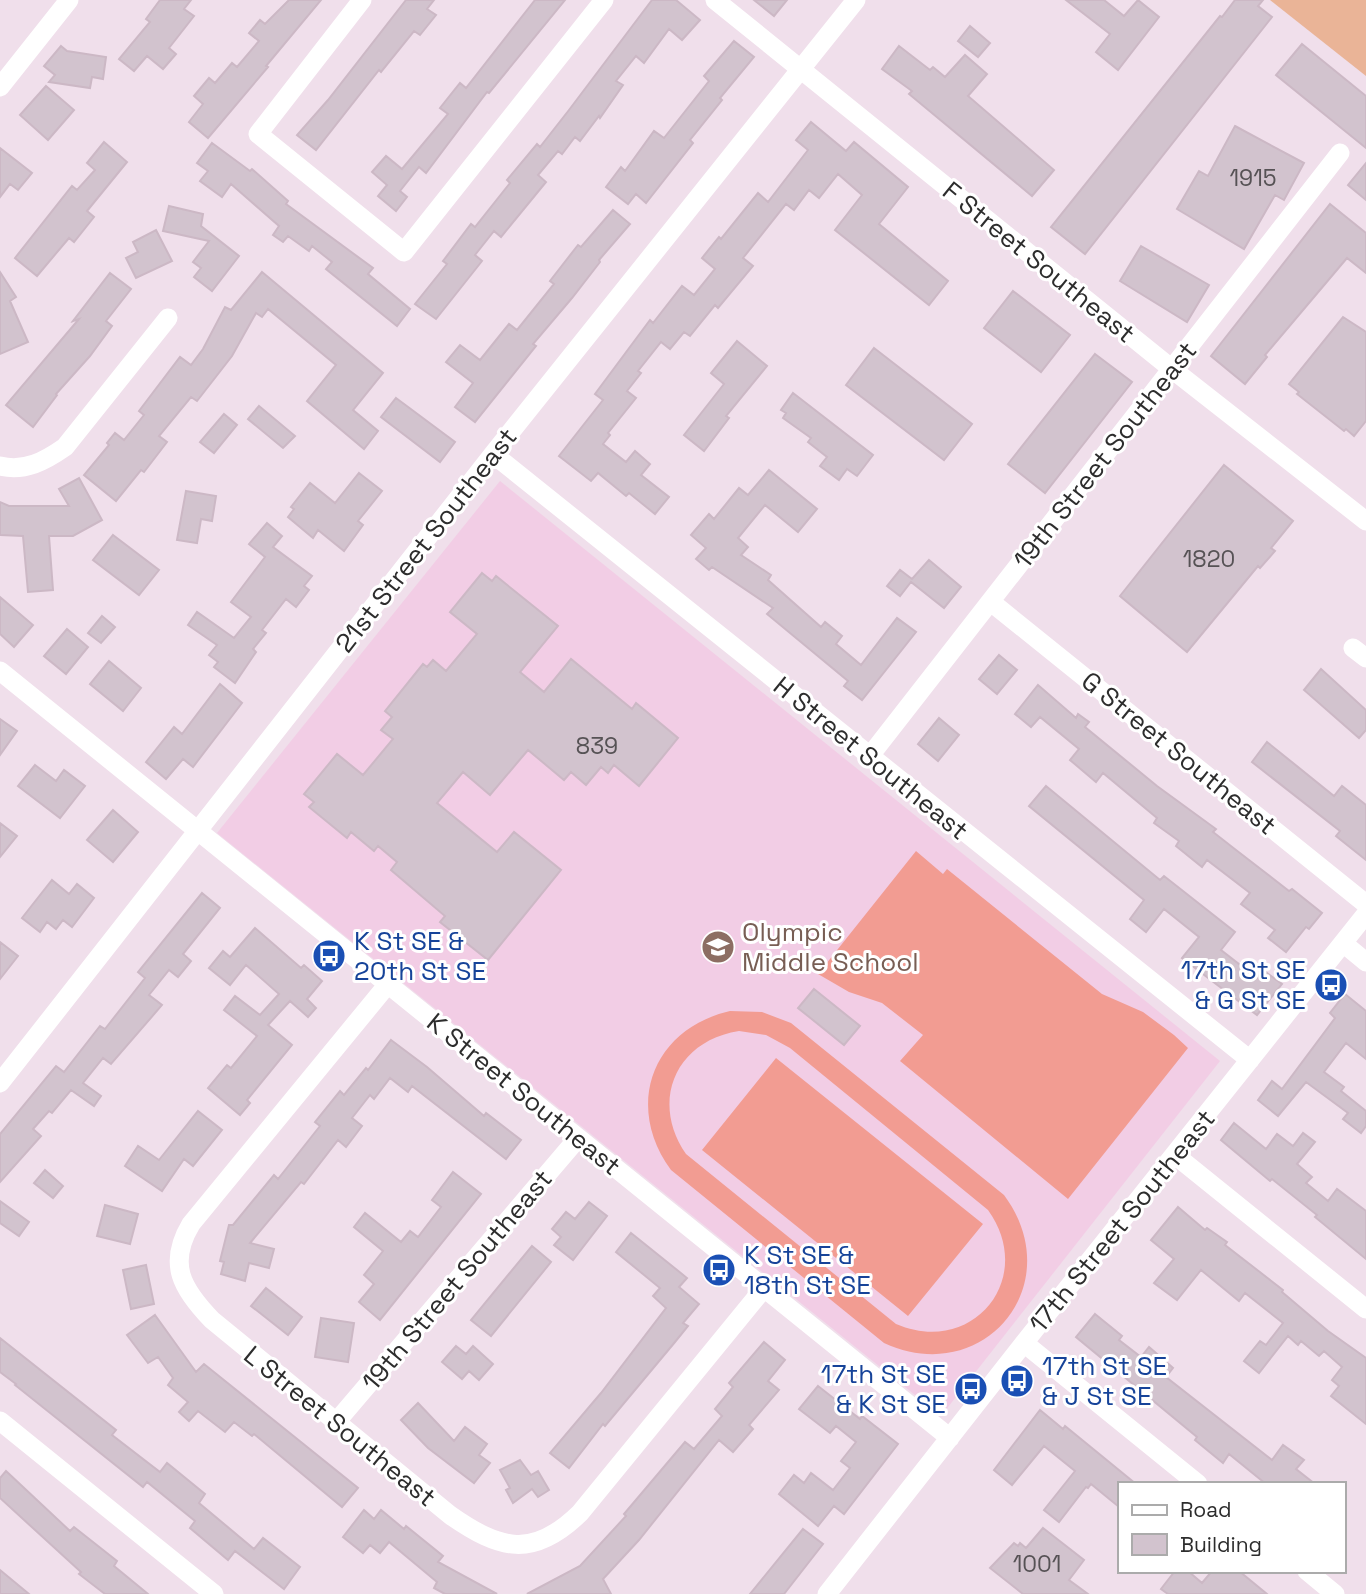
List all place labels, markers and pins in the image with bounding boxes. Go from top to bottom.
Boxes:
place label: Olympic Middle School [742,915,919,979]
place label: K St SE & 20th St SE [354,924,486,988]
school or university icon: Olympic Middle School [699,928,737,966]
bus stop icon: K St SE & 20th St SE [310,937,348,975]
place label: 17th St SE & G St SE [1181,953,1306,1017]
bus stop icon: 17th St SE & G St SE [1312,966,1350,1004]
place label: K St SE & 18th St SE [744,1238,871,1302]
bus stop icon: K St SE & 18th St SE [700,1251,738,1289]
place label: 17th St SE & J St SE [1042,1349,1167,1413]
place label: 17th St SE & K St SE [821,1357,946,1421]
bus stop icon: 17th St SE & J St SE [998,1362,1036,1400]
bus stop icon: 17th St SE & K St SE [952,1370,990,1408]

